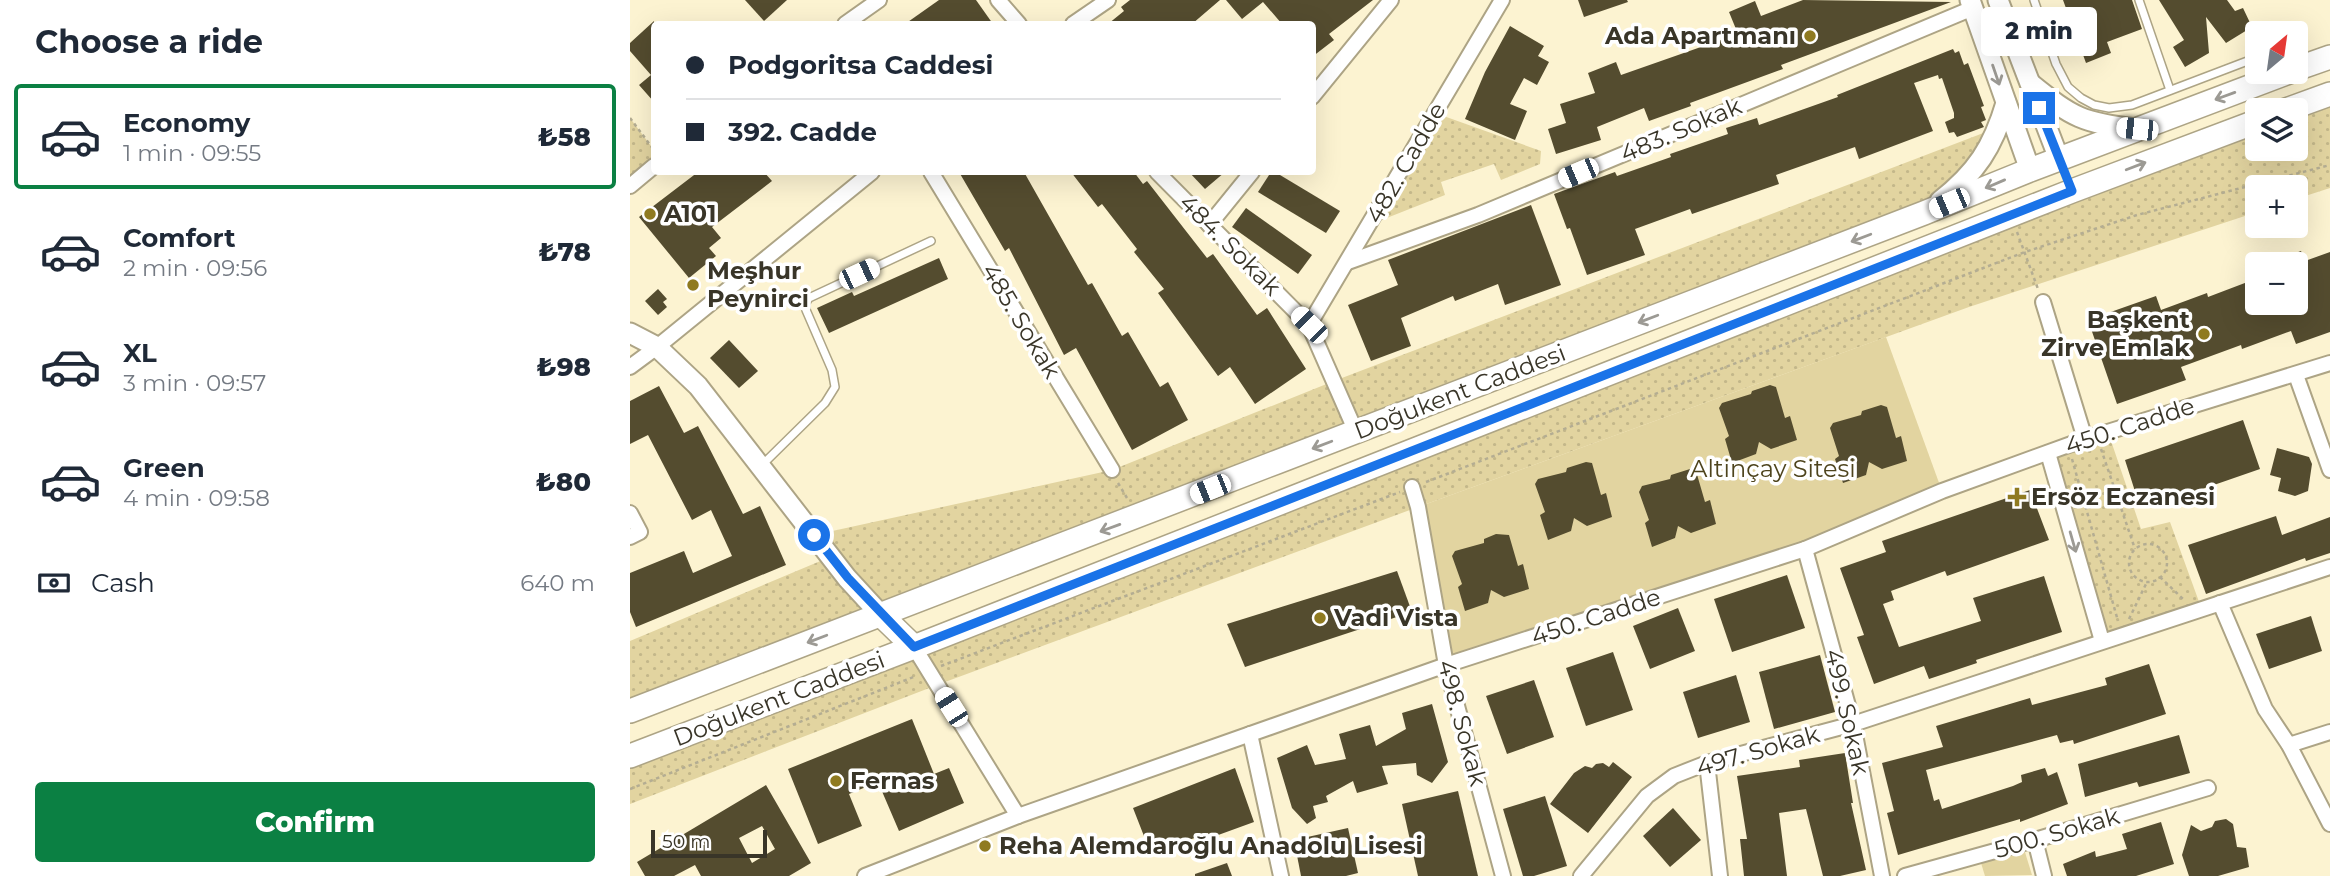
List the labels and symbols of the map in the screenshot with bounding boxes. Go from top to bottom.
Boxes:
callout: 2 min [1981,7,2097,56]
place label: Ada Apartmanı [1604,21,1796,50]
north arrow [2245,21,2308,84]
marker: Ada Apartmanı [1802,28,1818,44]
one-way arrow [1991,63,2003,85]
one-way arrow [2215,90,2237,103]
street label: 483. Sokak [1616,91,1746,168]
route end [2023,92,2055,124]
street label: 482. Cadde [1359,97,1452,228]
car [2116,116,2159,142]
car [1555,155,1602,191]
one-way arrow [2125,159,2146,172]
one-way arrow [1985,179,2007,192]
car [1926,185,1973,221]
street label: 484. Sokak [1174,188,1288,302]
place label: A101 [663,199,716,228]
marker: A101 [642,206,658,222]
one-way arrow [1850,232,1872,245]
place label: Meşhur Peynirci [707,256,809,313]
car [836,256,883,292]
street label: 485. Sokak [976,258,1067,384]
marker: Meşhur Peynirci [685,277,701,293]
car [1287,303,1332,347]
place label: Başkent Zirve Emlak [2041,305,2191,362]
one-way arrow [1638,314,1660,327]
marker: Başkent Zirve Emlak [2196,326,2212,342]
street label: Doğukent Caddesi [1350,338,1570,445]
street label: 450. Cadde [2061,391,2198,460]
one-way arrow [1311,440,1333,453]
park label: Altinçay Sitesi [1690,454,1856,483]
car [1187,471,1234,507]
place label: Ersöz Eczanesi [2031,482,2215,511]
marker: Ersöz Eczanesi [2009,489,2025,505]
route start [798,519,830,551]
one-way arrow [1099,523,1121,535]
one-way arrow [2068,531,2081,553]
street label: 450. Cadde [1527,582,1664,651]
place label: Vadi Vista [1333,603,1459,632]
marker: Vadi Vista [1312,610,1328,626]
one-way arrow [807,634,828,647]
street label: Doğukent Caddesi [669,645,889,752]
street label: 499. Sokak [1819,646,1876,778]
street label: 498. Sokak [1432,656,1493,790]
car [931,684,972,730]
street label: 497. Sokak [1693,719,1823,782]
place label: Fernas [850,766,935,795]
marker: Fernas [828,773,844,789]
street label: 500. Sokak [1991,801,2123,864]
scale bar [651,827,766,859]
place label: Reha Alemdaroğlu Anadolu Lisesi [999,831,1423,860]
marker: Reha Alemdaroğlu Anadolu Lisesi [977,838,993,854]

